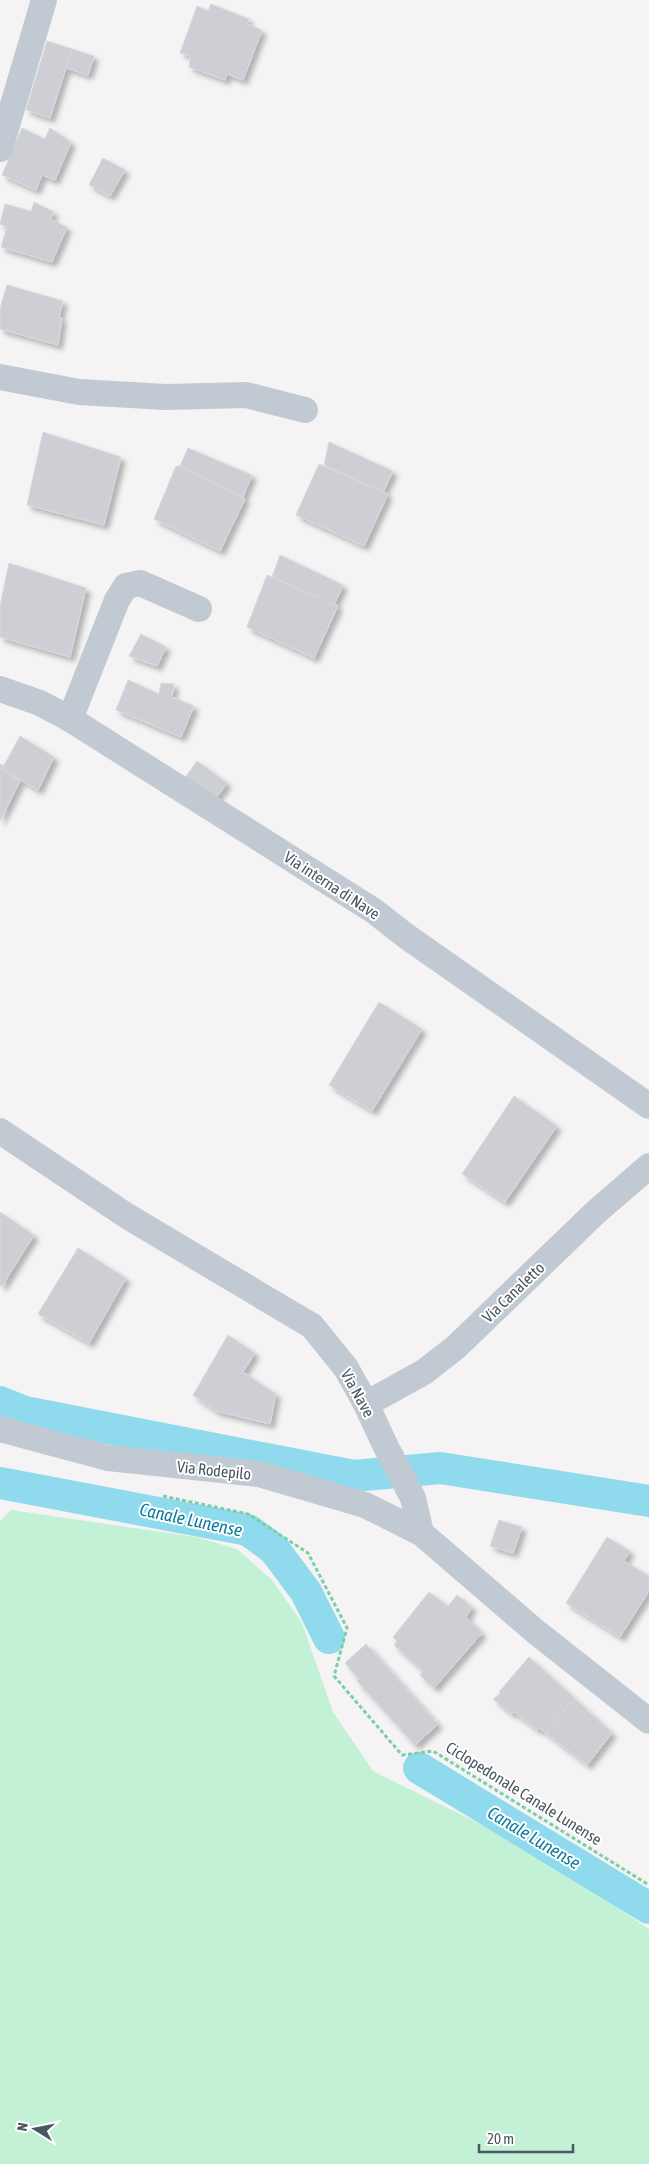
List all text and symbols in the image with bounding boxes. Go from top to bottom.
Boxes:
street label: Via interna di Nave [281,847,383,923]
street label: Via Canaletto [478,1258,548,1326]
street label: Via Nave [338,1366,378,1420]
street label: Via Rodepilo [176,1457,252,1484]
water label: Canale Lunense [138,1498,244,1541]
street label: Ciclopedonale Canale Lunense [443,1737,605,1849]
water label: Canale Lunense [484,1802,584,1874]
north arrow [10,2104,60,2154]
text: N [14,2121,31,2132]
scale bar [479,2122,573,2154]
text: 20 m [487,2130,514,2147]

